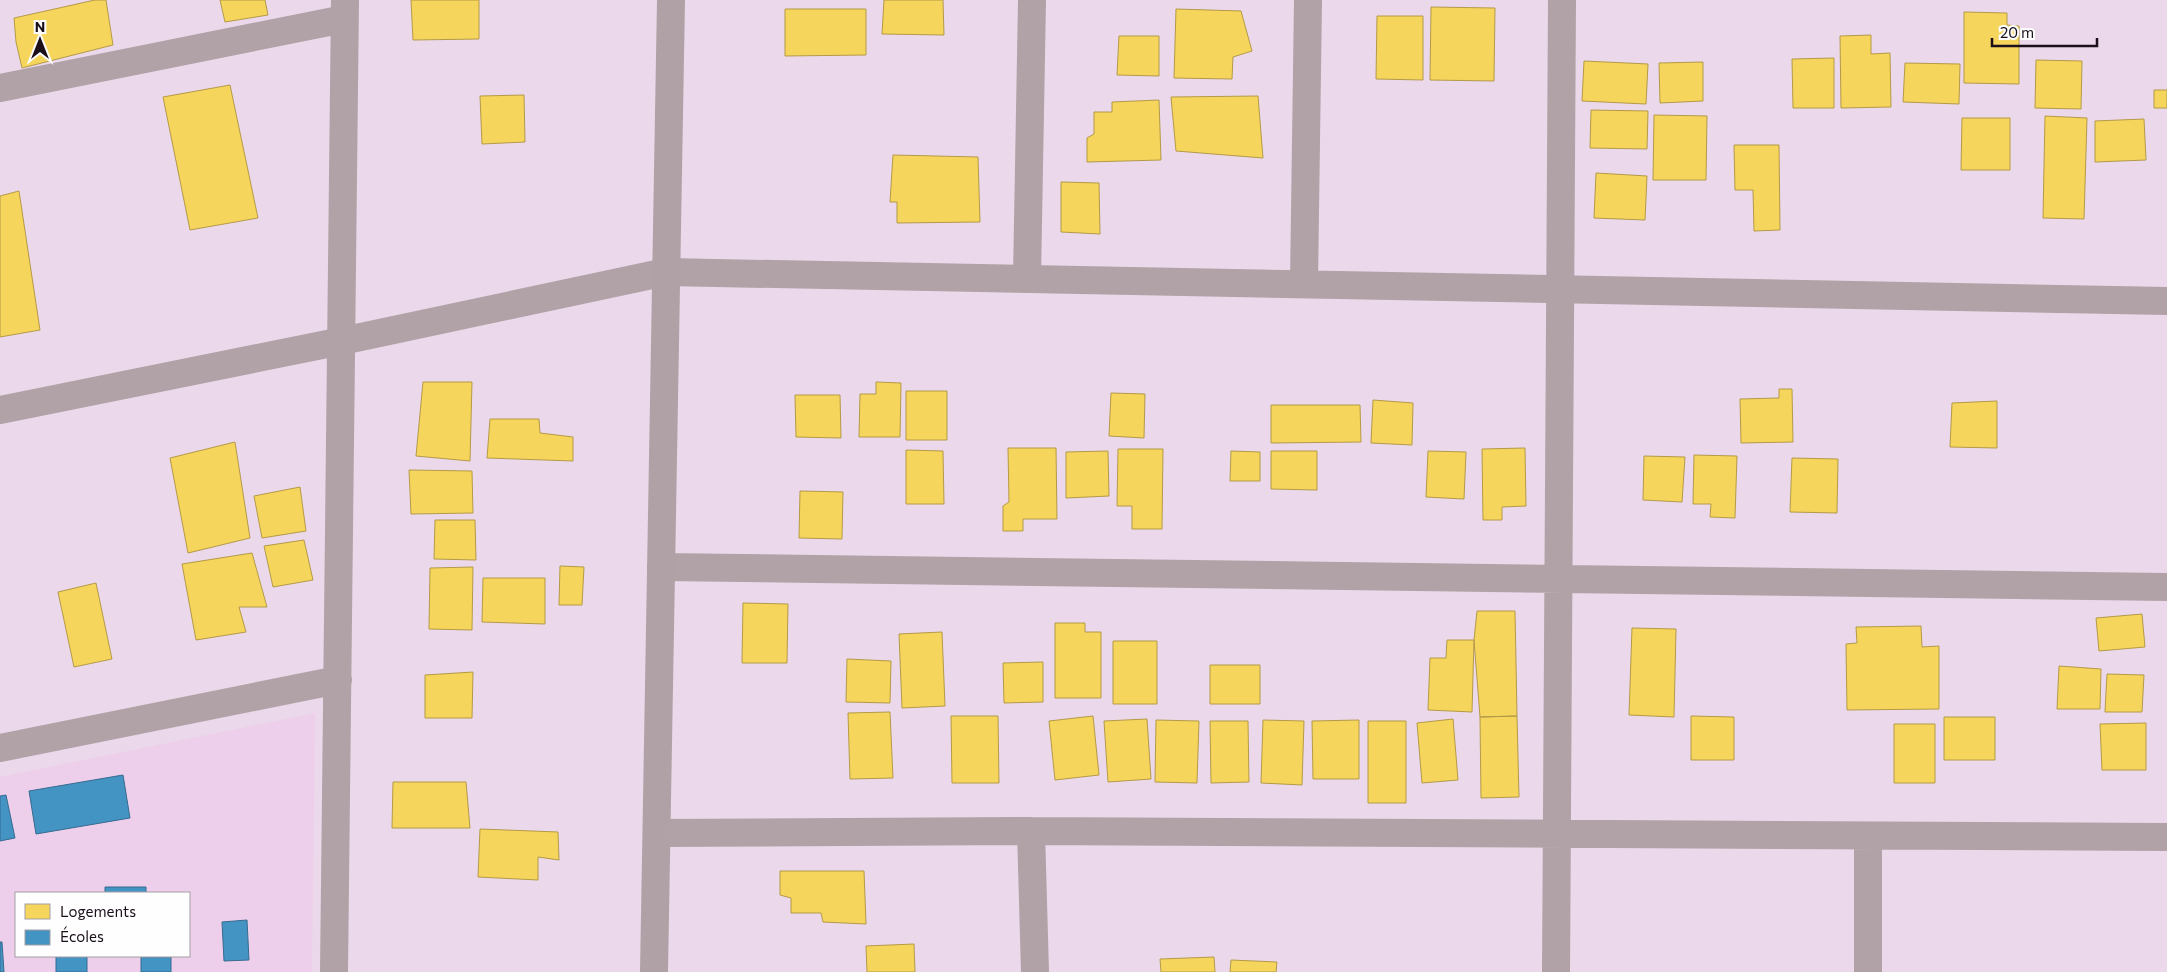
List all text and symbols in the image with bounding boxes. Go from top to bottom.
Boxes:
north arrow [15,15,65,65]
scale bar [1992,15,2097,47]
text: N [35,18,45,35]
text: 20 m [2000,23,2034,41]
legend [15,892,190,957]
text: Logements [60,902,136,920]
text: Écoles [60,926,104,945]

